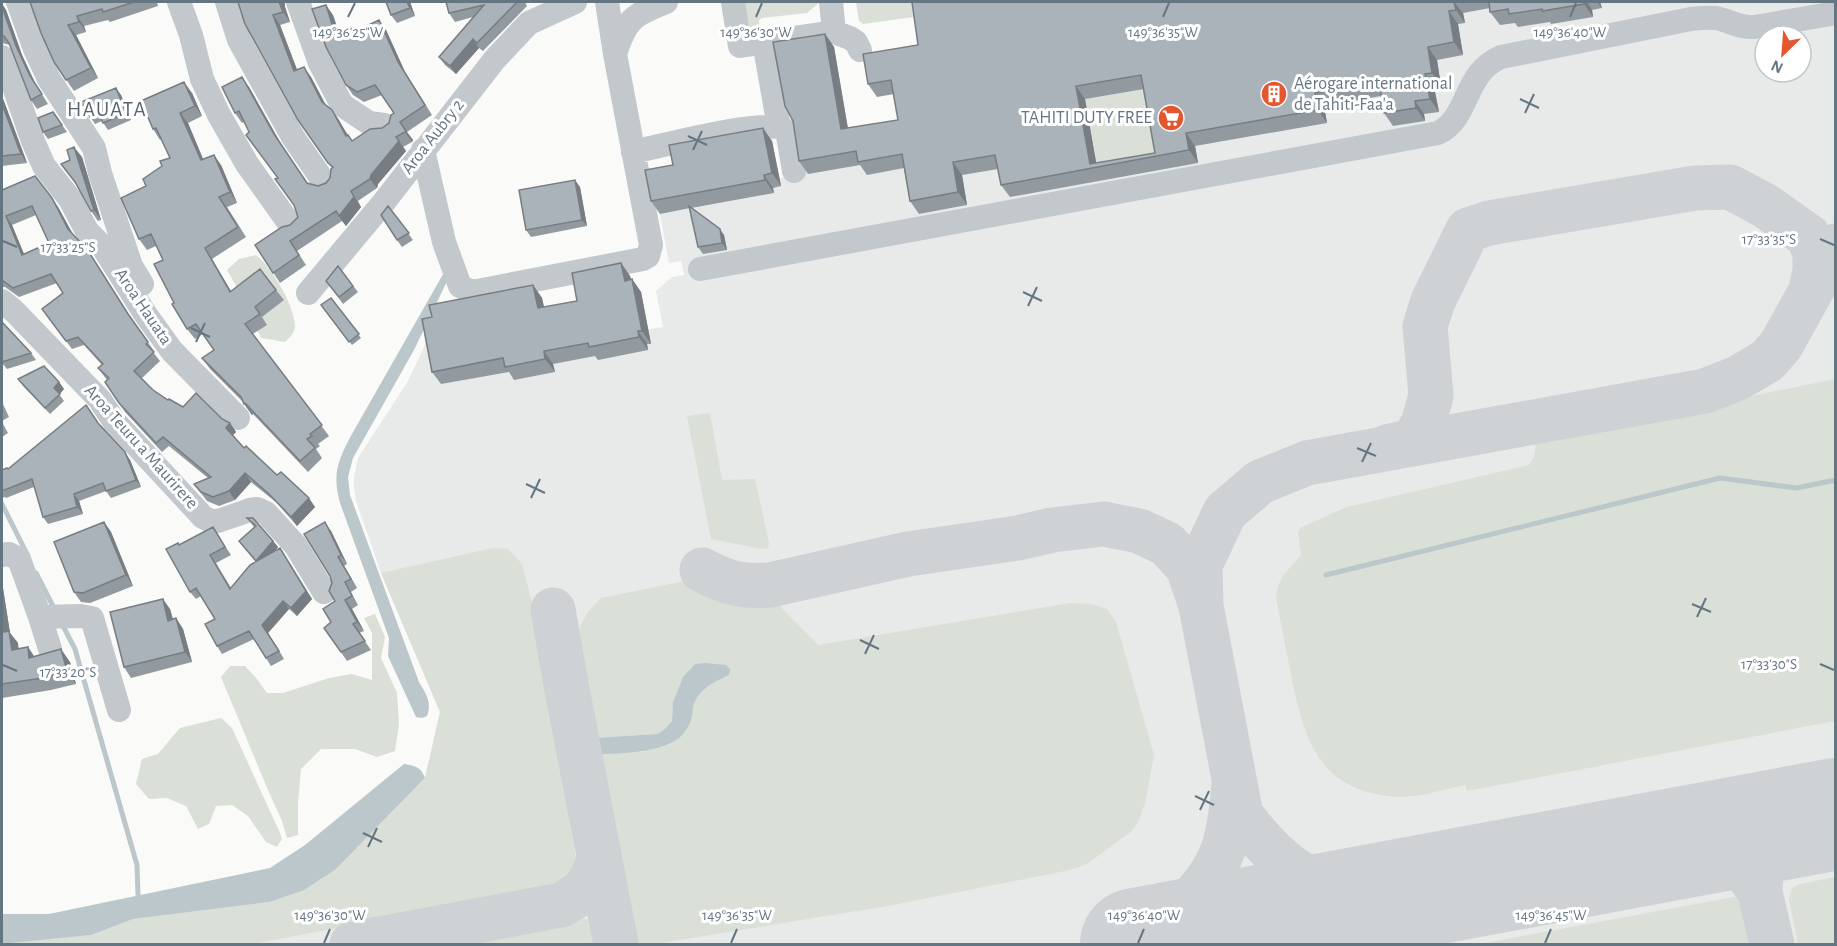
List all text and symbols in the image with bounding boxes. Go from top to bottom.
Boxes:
north arrow [1753,24,1813,84]
text: 149°36'25"W [313,25,384,40]
text: 149°36'30"W [720,25,792,40]
text: 149°36'35"W [1128,25,1199,40]
text: 149°36'40"W [1534,25,1607,40]
text: N [1769,57,1786,76]
place label: Aérogare international de Tahiti-Faa'a [1294,75,1452,114]
building icon: Aérogare international de Tahiti-Faa'a [1259,79,1289,109]
street label: Aroa Aubry 2 [398,96,468,178]
district label: HAUATA [67,99,147,120]
supermarket icon: TAHITI DUTY FREE [1156,103,1186,133]
place label: TAHITI DUTY FREE [1021,109,1152,127]
text: 17°33'35"S [1742,232,1796,247]
text: 17°33'25"S [40,240,96,255]
street label: Aroa Hauata [111,266,175,348]
street label: Aroa Teuru a Maurirere [81,382,201,512]
text: 17°33'30"S [1741,657,1797,672]
text: 17°33'20"S [40,665,96,680]
text: 149°36'30"W [294,908,366,923]
text: 149°36'35"W [702,908,773,923]
text: 149°36'40"W [1108,908,1181,923]
text: 149°36'45"W [1516,908,1587,923]

